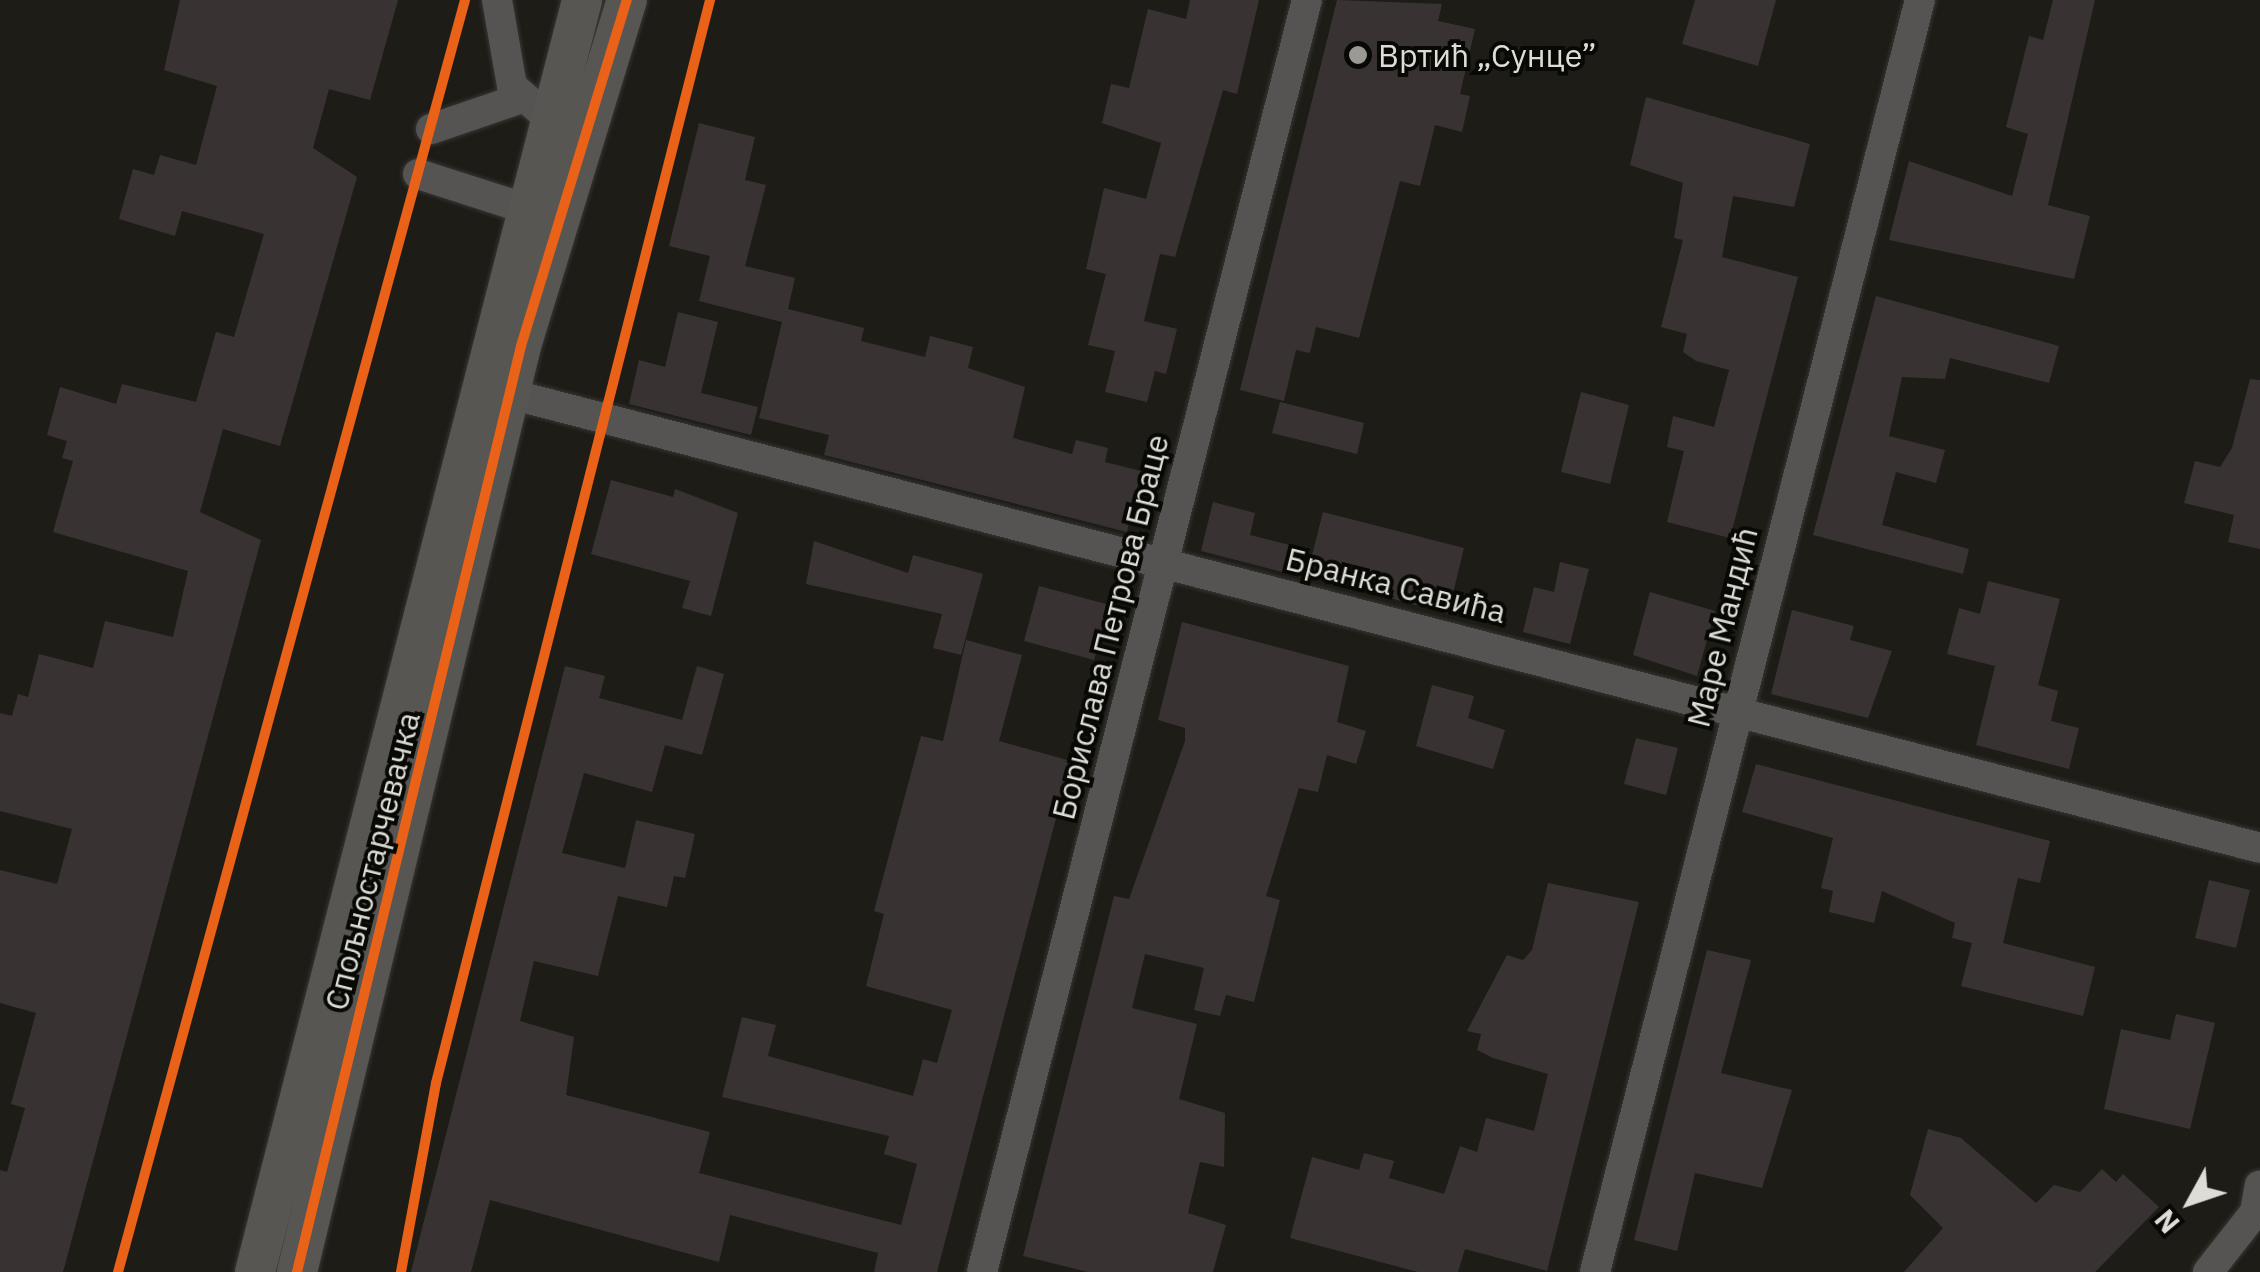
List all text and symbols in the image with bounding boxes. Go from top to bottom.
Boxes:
place label: Вртић „Сунце” [1378,36,1597,74]
marker: Вртић „Сунце” [1347,44,1369,66]
street label: Борислава Петрова Браце [1044,431,1176,823]
street label: Маре Мандић [1679,523,1765,731]
street label: Бранка Савића [1282,539,1510,631]
street label: Спољностарчевачка [316,708,428,1014]
north arrow [2140,1152,2240,1252]
text: N [2146,1202,2187,1241]

